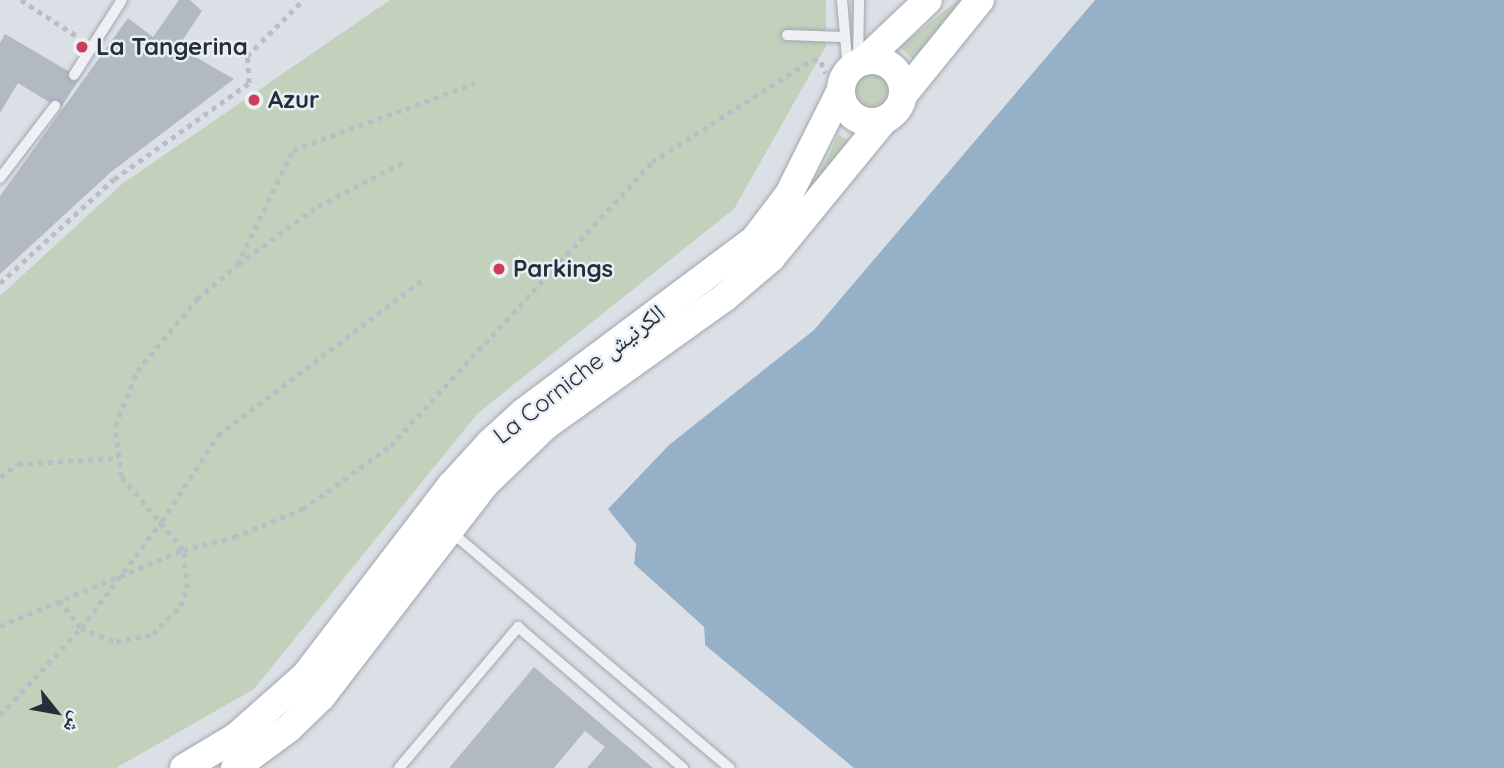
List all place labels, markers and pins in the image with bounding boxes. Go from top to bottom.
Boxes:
place label: La Tangerina [96,33,248,61]
marker: La Tangerina [74,39,90,55]
place label: Azur [268,86,319,114]
marker: Azur [246,92,262,108]
place label: Parkings [513,255,613,283]
marker: Parkings [491,261,507,277]

